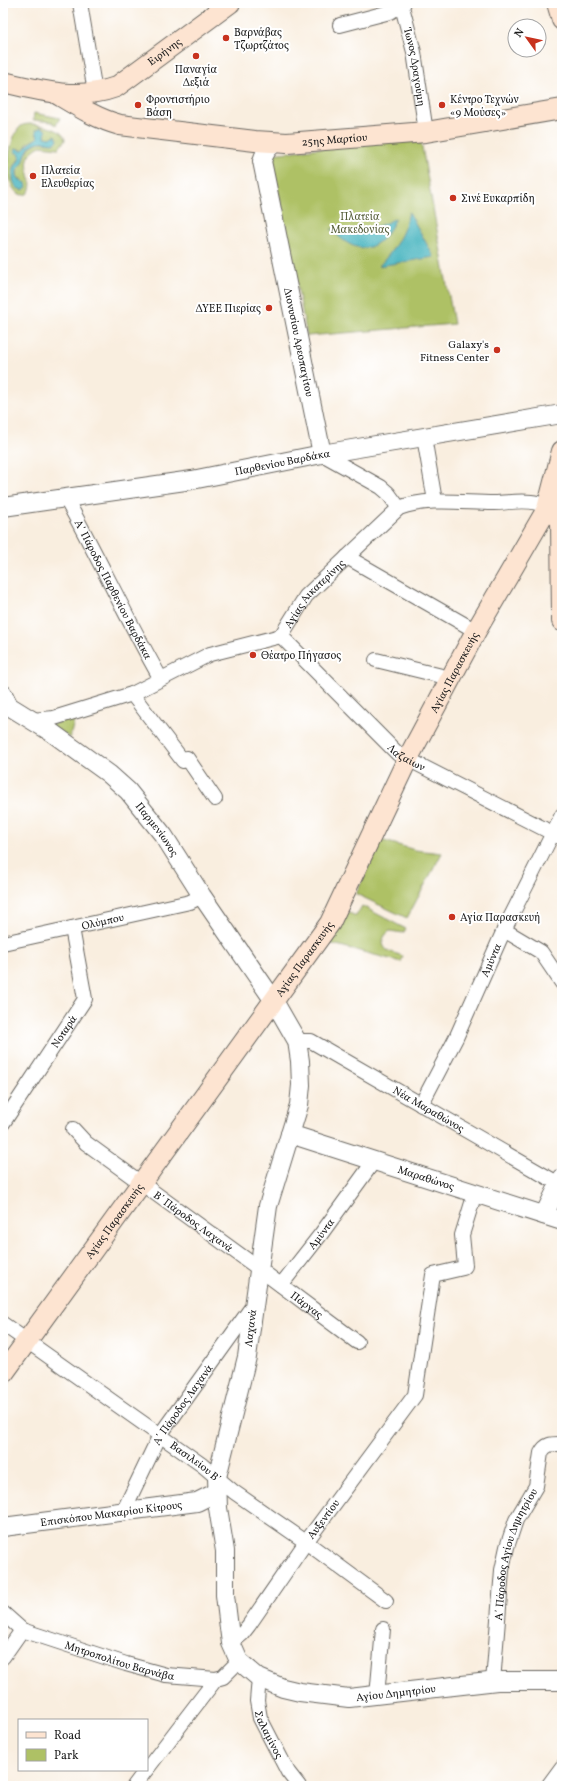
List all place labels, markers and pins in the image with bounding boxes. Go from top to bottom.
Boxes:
place label: Βαρνάβας Τζωρτζάτος [234,26,289,54]
marker: Βαρνάβας Τζωρτζάτος [221,33,231,43]
marker: Παναγία Δεξιά [191,51,201,61]
place label: Παναγία Δεξιά [175,63,218,91]
place label: Φροντιστήριο Βάση [146,93,210,121]
place label: Κέντρο Τεχνών «9 Μούσες» [450,93,519,121]
marker: Φροντιστήριο Βάση [133,100,143,110]
marker: Κέντρο Τεχνών «9 Μούσες» [437,100,447,110]
place label: Πλατεία Ελευθερίας [41,164,94,192]
marker: Πλατεία Ελευθερίας [28,171,38,181]
place label: Σινέ Ευκαρπίδη [461,192,535,207]
marker: Σινέ Ευκαρπίδη [448,193,458,203]
place label: ΔΥΕΕ Πιερίας [196,302,261,317]
marker: ΔΥΕΕ Πιερίας [264,303,274,313]
place label: Galaxy's Fitness Center [420,338,489,366]
marker: Galaxy's Fitness Center [492,345,502,355]
place label: Θέατρο Πήγασος [261,649,341,664]
marker: Θέατρο Πήγασος [248,650,258,660]
place label: Αγία Παρασκευή [460,911,540,926]
marker: Αγία Παρασκευή [447,912,457,922]

